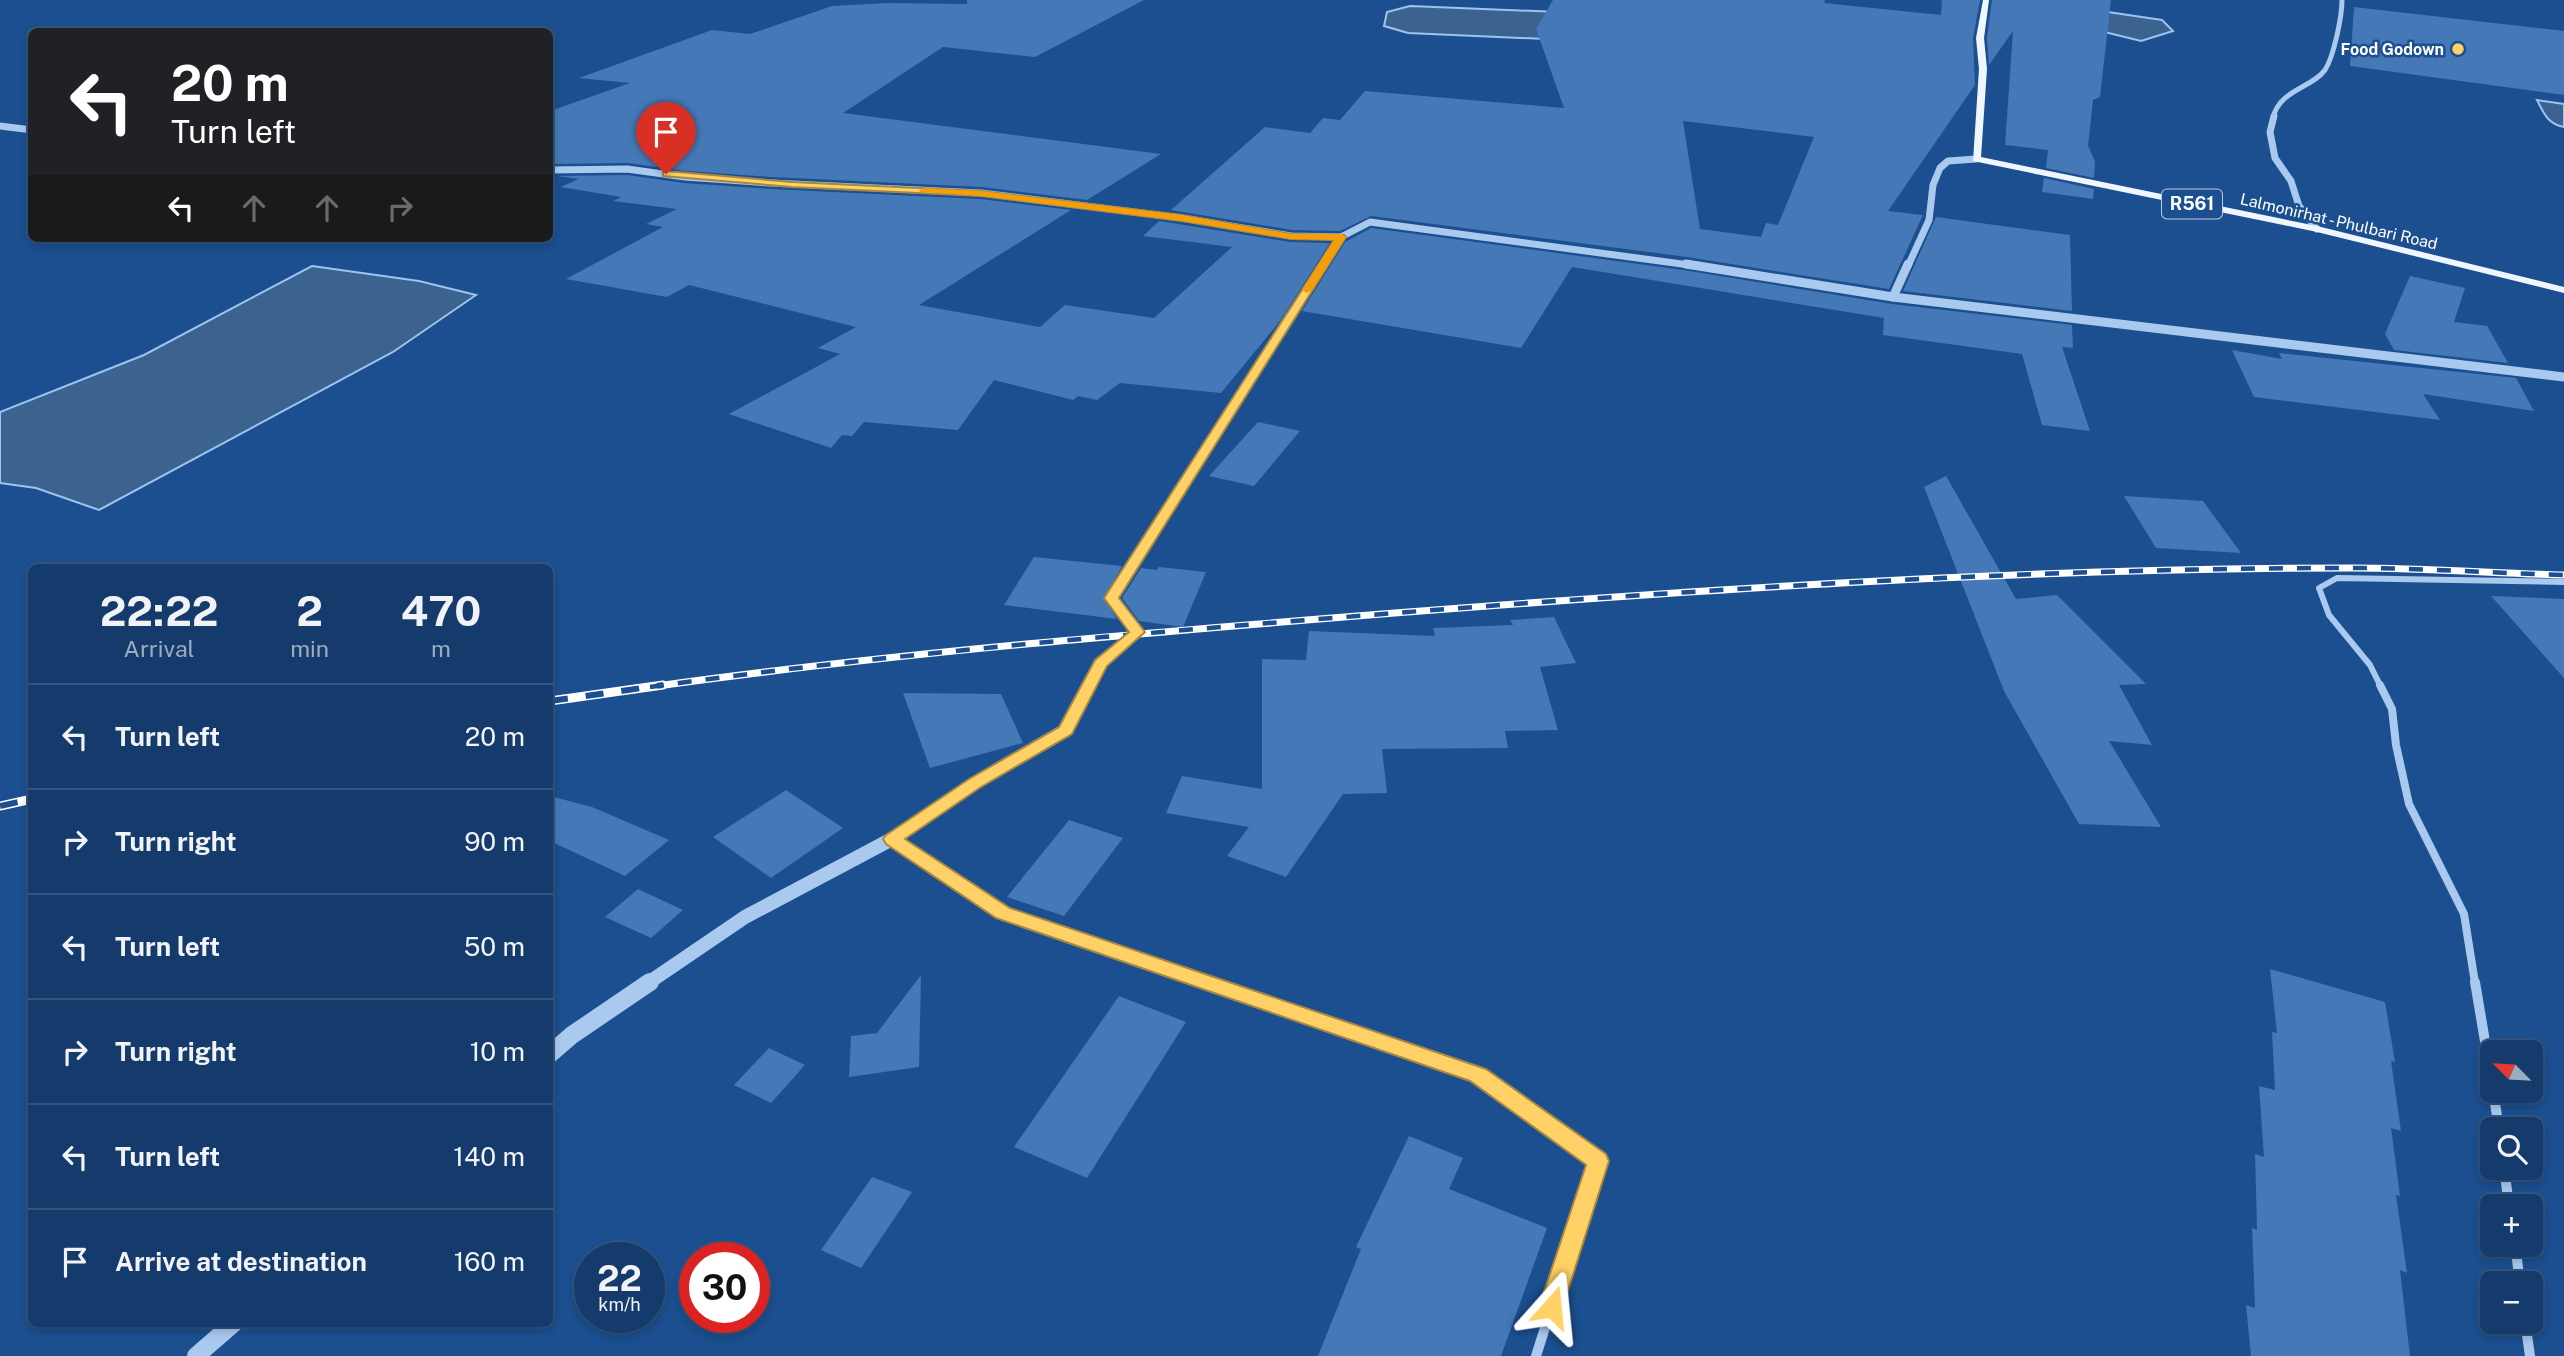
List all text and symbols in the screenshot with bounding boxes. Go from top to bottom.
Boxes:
place label: Food Godown [2341,40,2444,59]
marker: Food Godown [2450,41,2466,57]
text: 20 m [171,54,289,112]
icon: left [56,56,147,147]
pin [636,102,696,174]
text: Turn left [171,113,296,150]
icon: arrive [647,113,685,151]
icon: left [162,189,200,227]
icon: ahead [235,189,273,227]
icon: ahead [308,189,346,227]
icon: right [381,189,419,227]
street label: Lalmonirhat - Phulbari Road [2238,189,2440,253]
road number: R561 [2162,190,2222,218]
text: 22:22 [100,586,218,635]
text: 2 [296,586,323,635]
text: 470 [401,586,481,635]
text: Arrival [124,635,195,662]
text: min [290,635,329,662]
text: m [431,635,451,662]
icon: left [56,718,94,756]
text: Turn left [115,721,220,752]
text: 20 m [465,721,525,752]
icon: right [56,823,94,861]
text: Turn right [115,826,237,857]
text: 90 m [464,826,525,857]
icon: left [56,928,94,966]
text: Turn left [115,931,220,962]
text: 50 m [464,931,525,962]
icon: right [56,1033,94,1071]
text: Turn right [115,1036,237,1067]
text: 10 m [470,1036,525,1067]
north arrow [2480,1040,2543,1102]
map controls [2480,1040,2543,1334]
button: search [2480,1117,2543,1180]
icon: left [56,1138,94,1176]
text: Turn left [115,1141,220,1172]
text: 140 m [453,1141,525,1172]
button: + [2480,1194,2543,1257]
speed limit sign: 30 [679,1242,770,1333]
icon: arrive [56,1243,94,1281]
text: Arrive at destination [115,1246,367,1277]
text: 160 m [454,1246,525,1277]
text: 22 [597,1258,642,1299]
position arrow [1515,1270,1589,1344]
button: − [2480,1271,2543,1334]
text: km/h [598,1294,641,1315]

